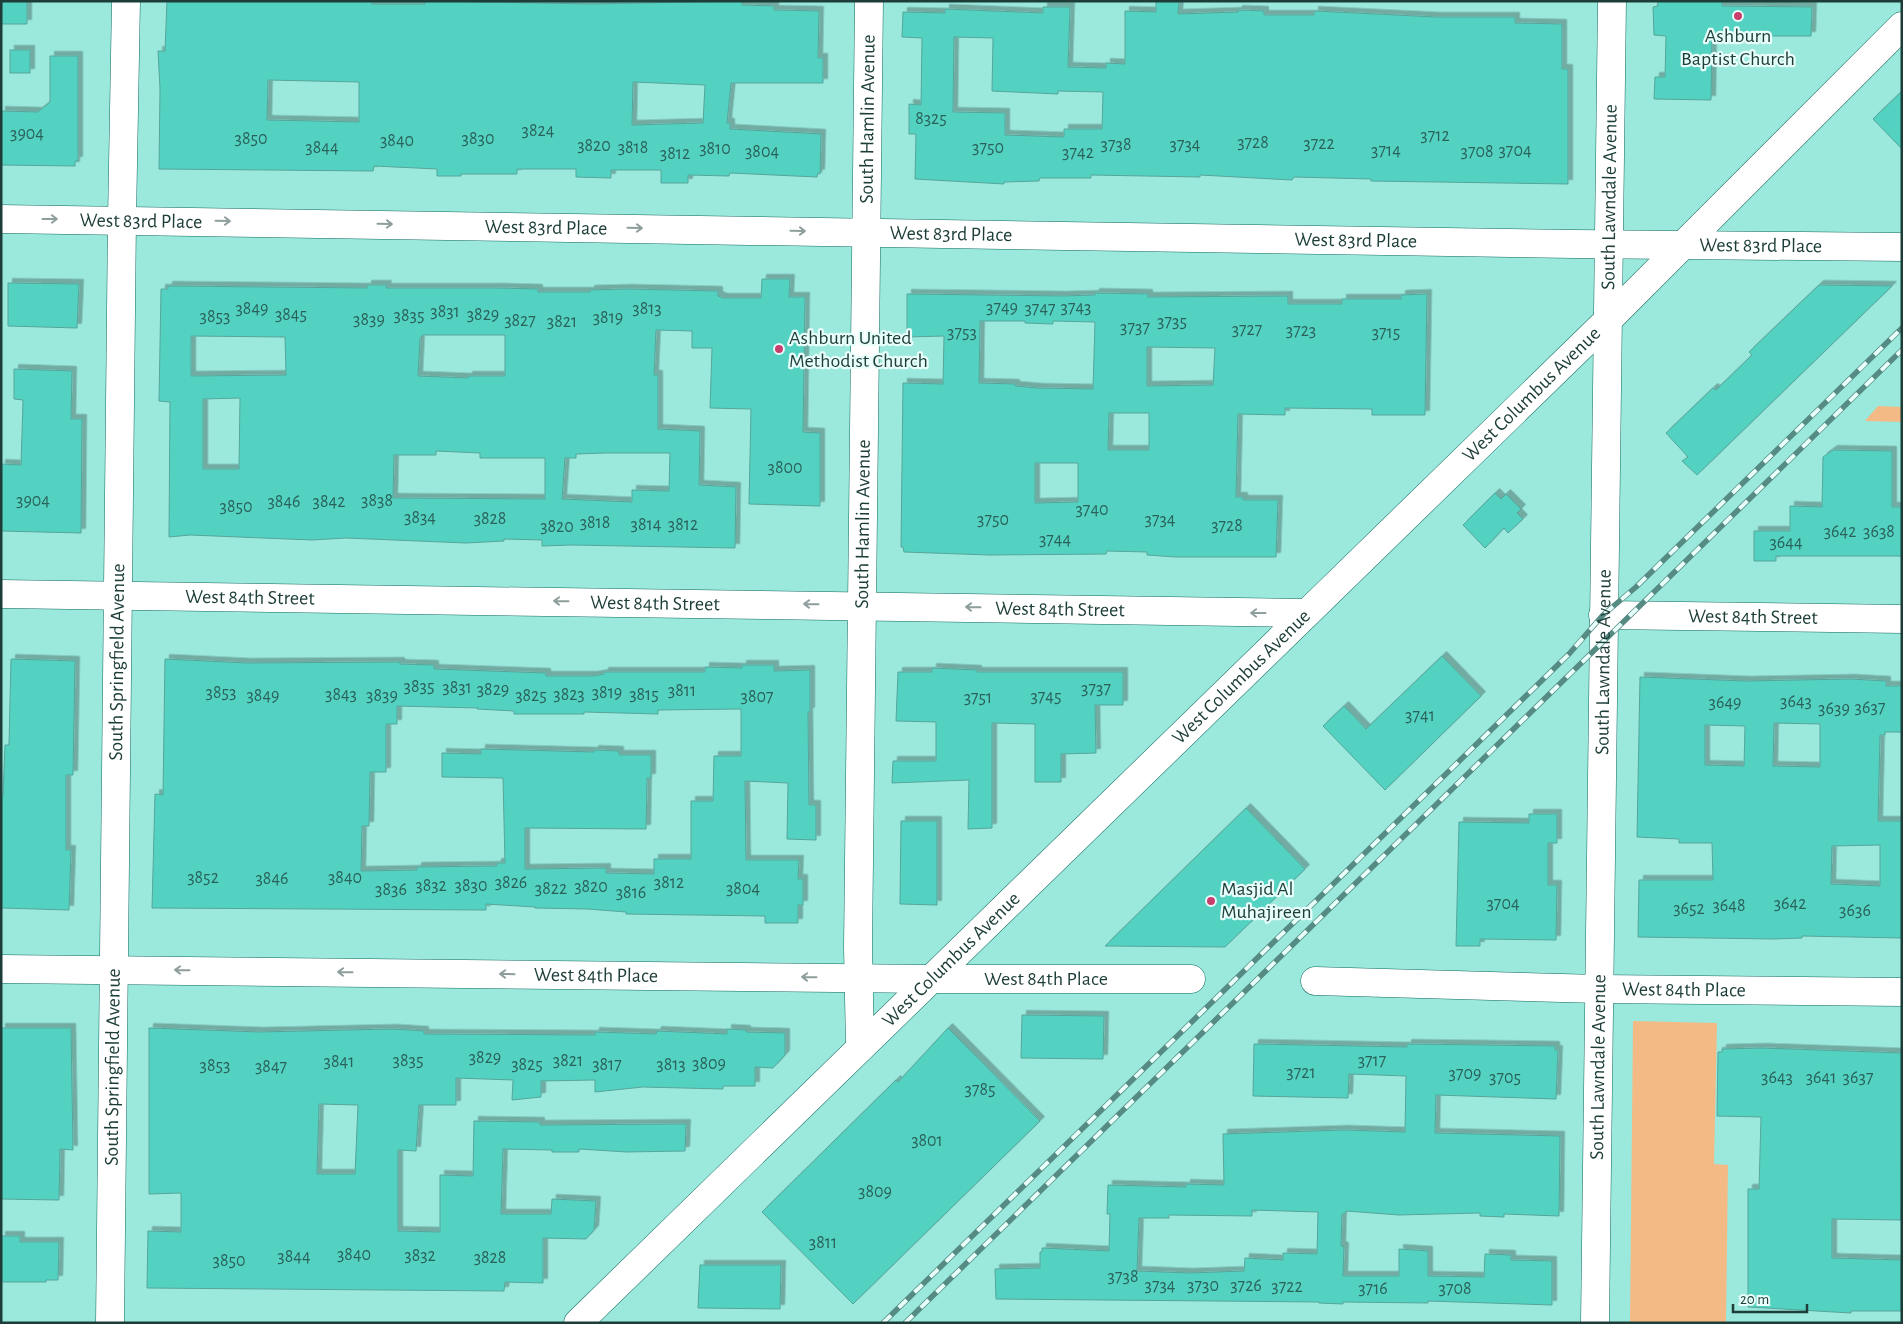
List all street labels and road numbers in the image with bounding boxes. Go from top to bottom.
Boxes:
street label: South Hamlin Avenue [857,34,879,204]
street label: South Lawndale Avenue [1598,104,1621,290]
street label: West 83rd Place [79,210,203,232]
street label: West 83rd Place [484,217,607,239]
street label: West 83rd Place [889,223,1012,245]
street label: West 83rd Place [1294,230,1417,252]
street label: West 83rd Place [1699,235,1822,256]
street label: West Columbus Avenue [1459,323,1604,466]
street label: South Hamlin Avenue [852,439,874,609]
street label: South Springfield Avenue [106,563,128,761]
street label: South Lawndale Avenue [1592,569,1615,755]
street label: West 84th Street [185,587,316,609]
street label: West 84th Street [590,593,721,614]
street label: West 84th Street [995,598,1125,620]
street label: West Columbus Avenue [1169,606,1314,748]
street label: West 84th Street [1688,606,1819,628]
street label: West Columbus Avenue [878,888,1024,1031]
street label: West 84th Place [534,965,658,986]
street label: South Springfield Avenue [102,968,124,1166]
street label: West 84th Place [984,969,1108,989]
street label: South Lawndale Avenue [1587,974,1609,1160]
street label: West 84th Place [1622,979,1746,1000]

